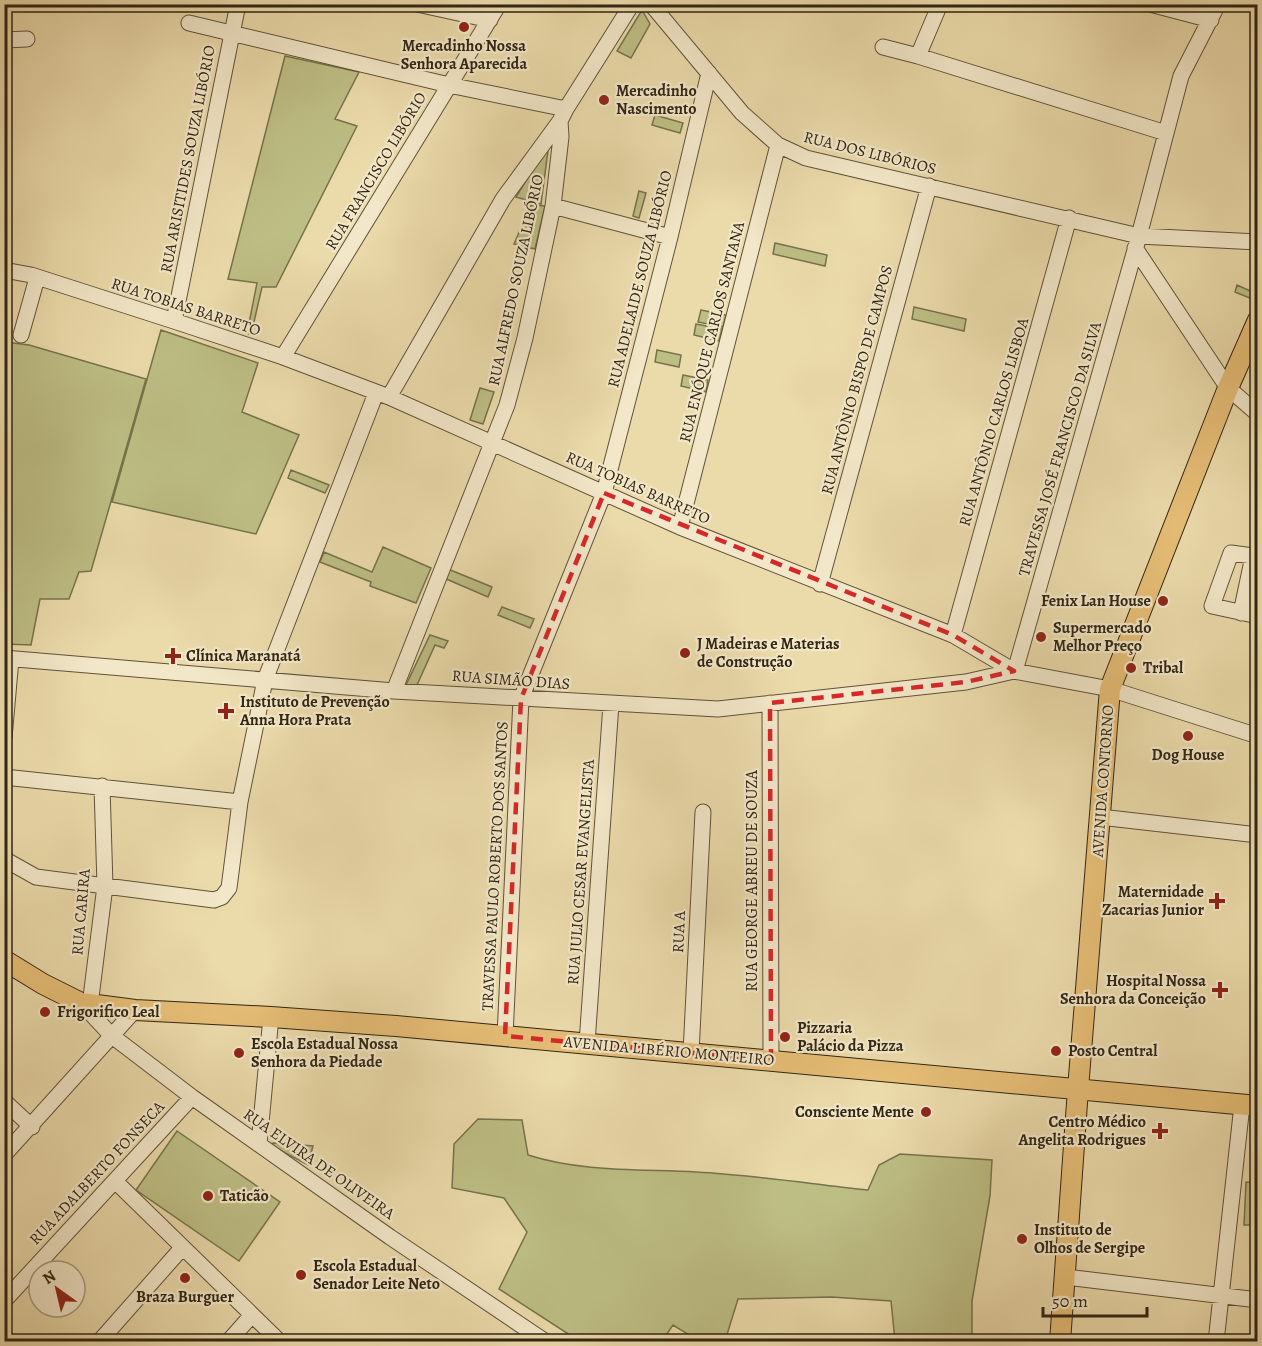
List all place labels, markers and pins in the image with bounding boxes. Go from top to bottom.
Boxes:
marker: Mercadinho Nossa Senhora Aparecida [457,20,471,34]
place label: Mercadinho Nossa Senhora Aparecida [401,35,527,75]
place label: Mercadinho Nascimento [616,80,697,120]
marker: Mercadinho Nascimento [597,93,611,107]
place label: Fenix Lan House [1041,590,1151,612]
marker: Fenix Lan House [1156,594,1170,608]
place label: Supermercado Melhor Preço [1053,617,1151,657]
marker: Supermercado Melhor Preço [1034,630,1048,644]
place label: J Madeiras e Materias de Construção [697,633,840,673]
place label: Clínica Maranatá [186,645,301,667]
marker: J Madeiras e Materias de Construção [678,646,692,660]
marker: Clínica Maranatá [164,647,182,665]
place label: Tribal [1143,657,1184,679]
marker: Tribal [1124,661,1138,675]
place label: Instituto de Prevenção Anna Hora Prata [239,691,390,731]
marker: Instituto de Prevenção Anna Hora Prata [217,702,235,720]
marker: Dog House [1181,729,1195,743]
place label: Dog House [1152,744,1224,766]
place label: Maternidade Zacarias Junior [1102,881,1204,921]
marker: Maternidade Zacarias Junior [1208,892,1226,910]
place label: Hospital Nossa Senhora da Conceição [1060,970,1206,1010]
marker: Hospital Nossa Senhora da Conceição [1211,981,1229,999]
place label: Frigorifico Leal [57,1001,160,1023]
marker: Frigorifico Leal [38,1005,52,1019]
place label: Pizzaria Palácio da Pizza [797,1017,904,1057]
marker: Pizzaria Palácio da Pizza [778,1030,792,1044]
place label: Escola Estadual Nossa Senhora da Piedade [251,1033,398,1073]
place label: Posto Central [1068,1040,1158,1062]
marker: Posto Central [1049,1044,1063,1058]
marker: Escola Estadual Nossa Senhora da Piedade [232,1046,246,1060]
place label: Consciente Mente [795,1101,914,1123]
marker: Consciente Mente [919,1105,933,1119]
place label: Centro Médico Angelita Rodrigues [1018,1111,1146,1151]
marker: Centro Médico Angelita Rodrigues [1151,1122,1169,1140]
place label: Taticão [220,1185,269,1207]
marker: Taticão [201,1189,215,1203]
place label: Instituto de Olhos de Sergipe [1034,1219,1145,1259]
marker: Instituto de Olhos de Sergipe [1015,1232,1029,1246]
place label: Escola Estadual Senador Leite Neto [313,1255,440,1295]
marker: Escola Estadual Senador Leite Neto [294,1268,308,1282]
marker: Braza Burguer [178,1271,192,1285]
place label: Braza Burguer [136,1286,234,1308]

